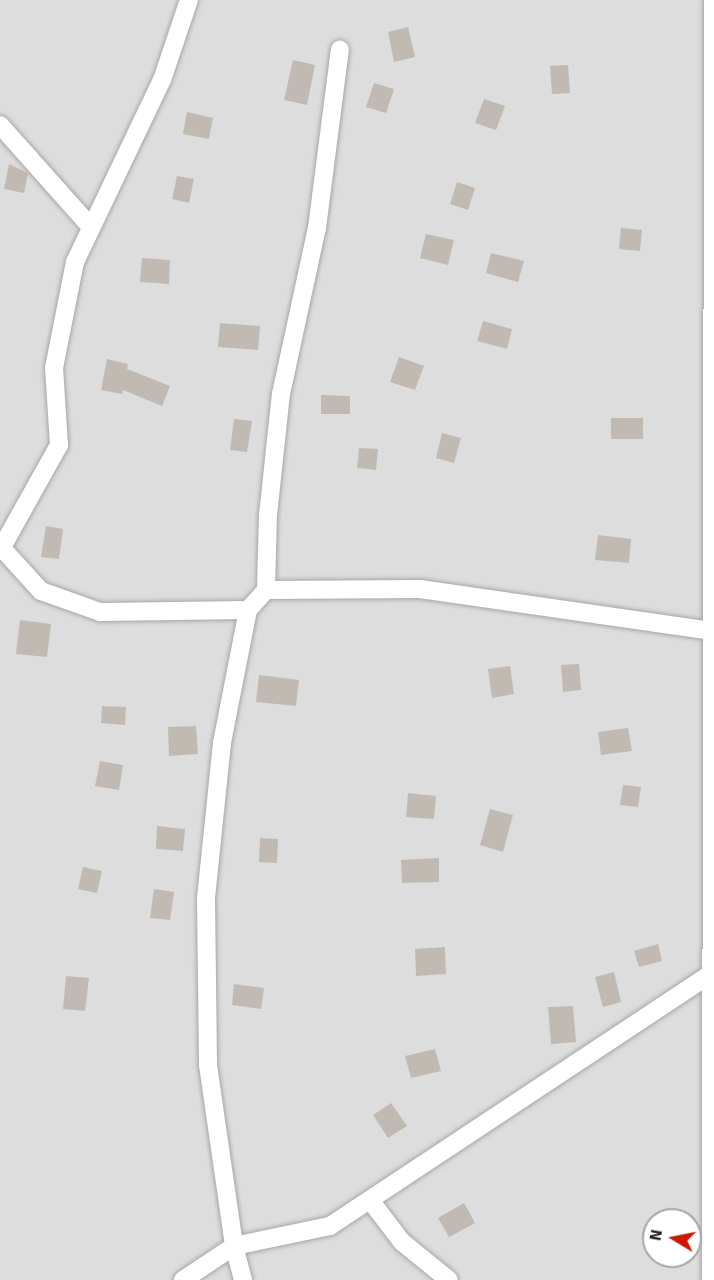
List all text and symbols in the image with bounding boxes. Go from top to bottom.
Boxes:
north arrow [642,1208,702,1268]
text: N [645,1228,667,1242]

